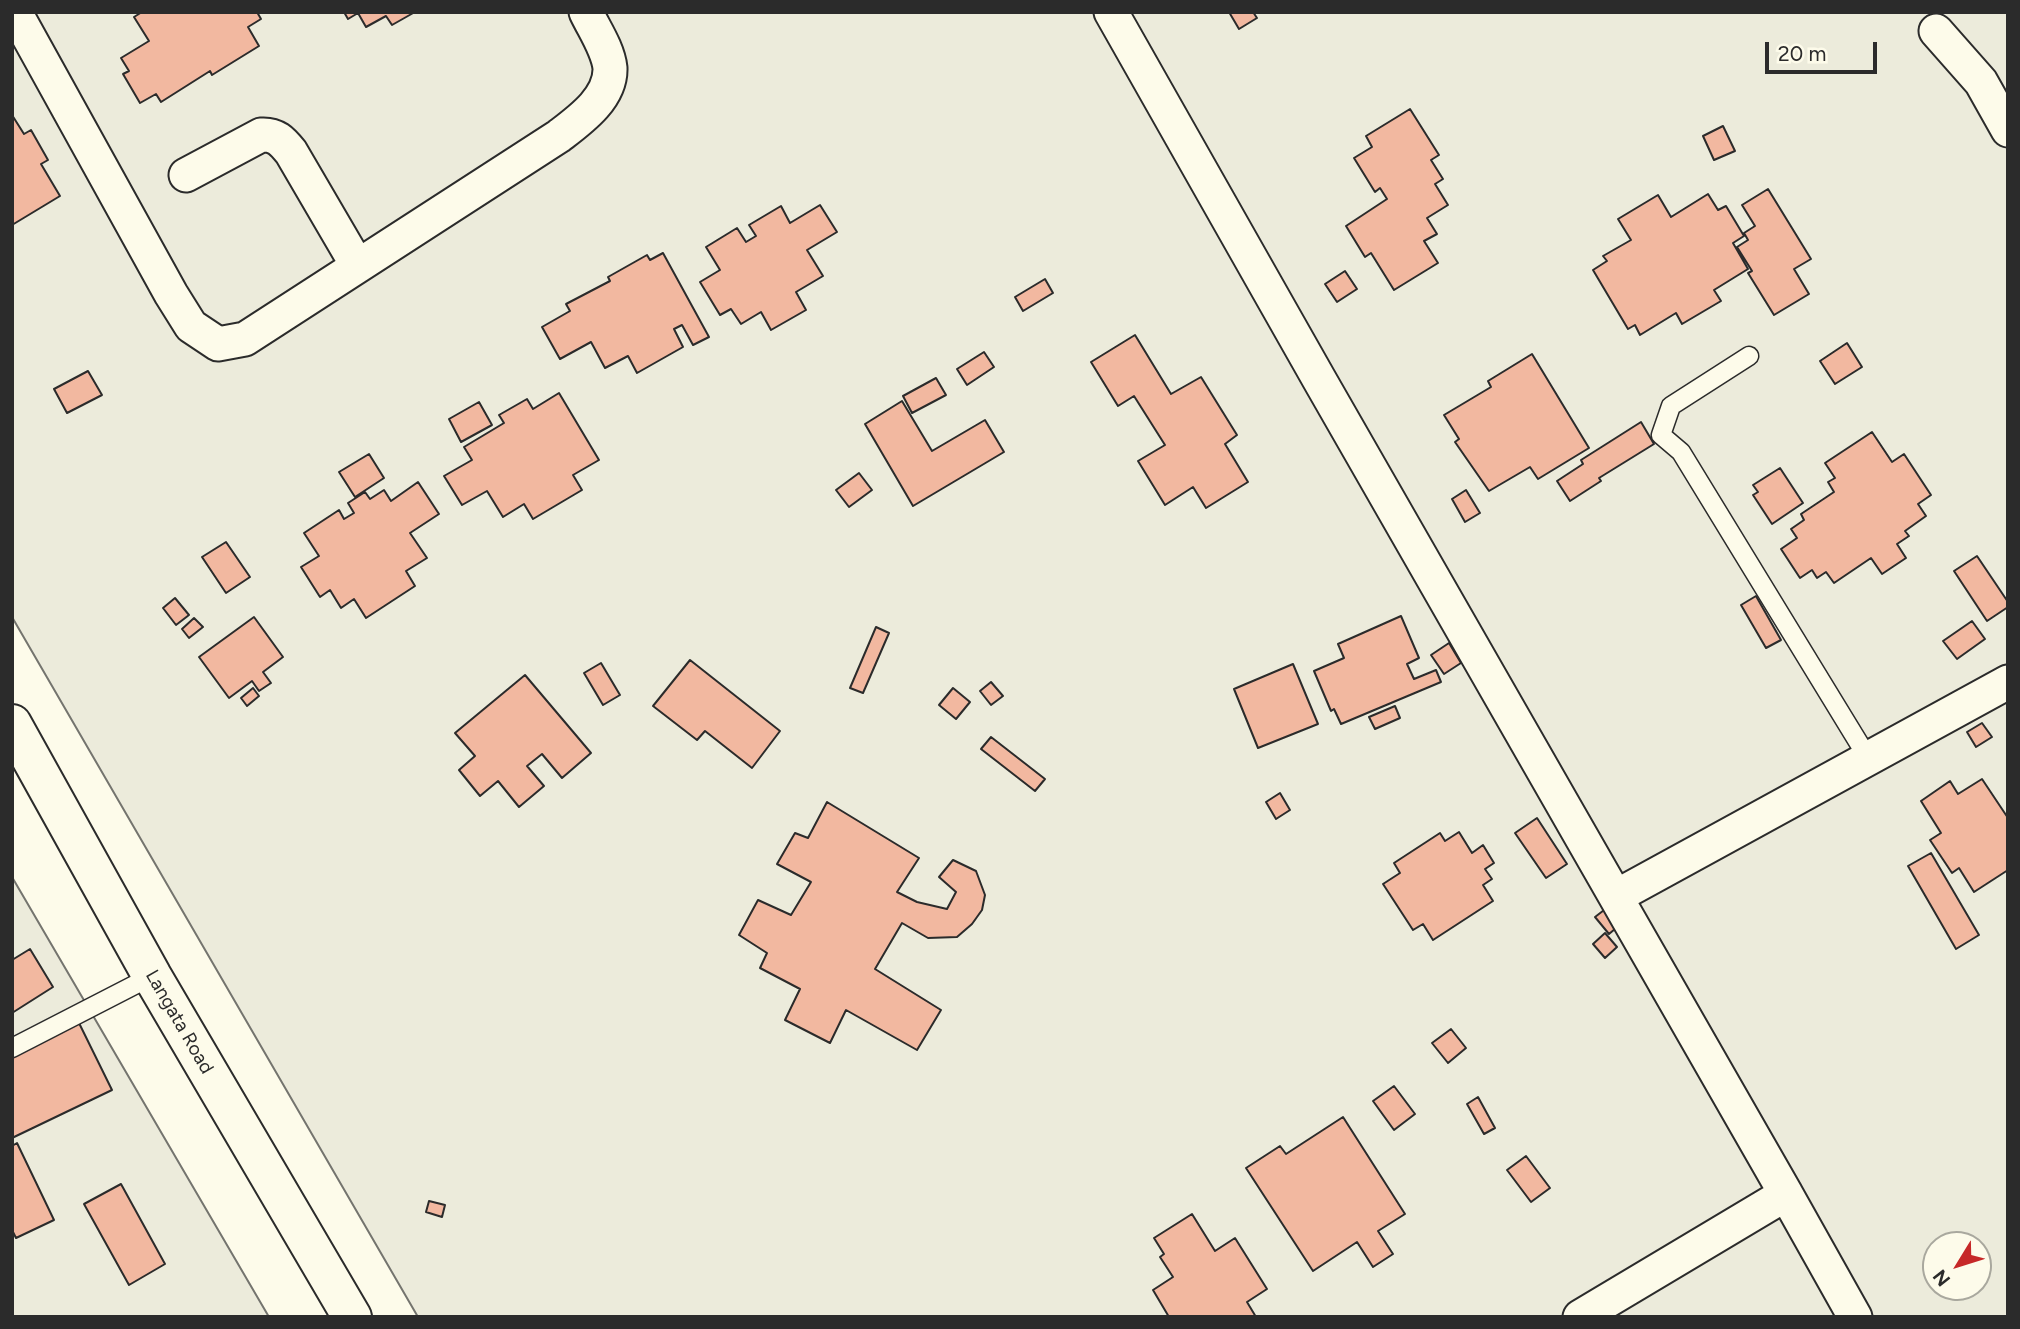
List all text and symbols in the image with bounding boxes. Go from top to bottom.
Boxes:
scale bar [1768,28,1880,72]
text: 20 m [1778,41,1826,66]
street label: Langata Road [140,966,218,1078]
north arrow [1922,1231,1992,1301]
text: N [1928,1265,1955,1291]

